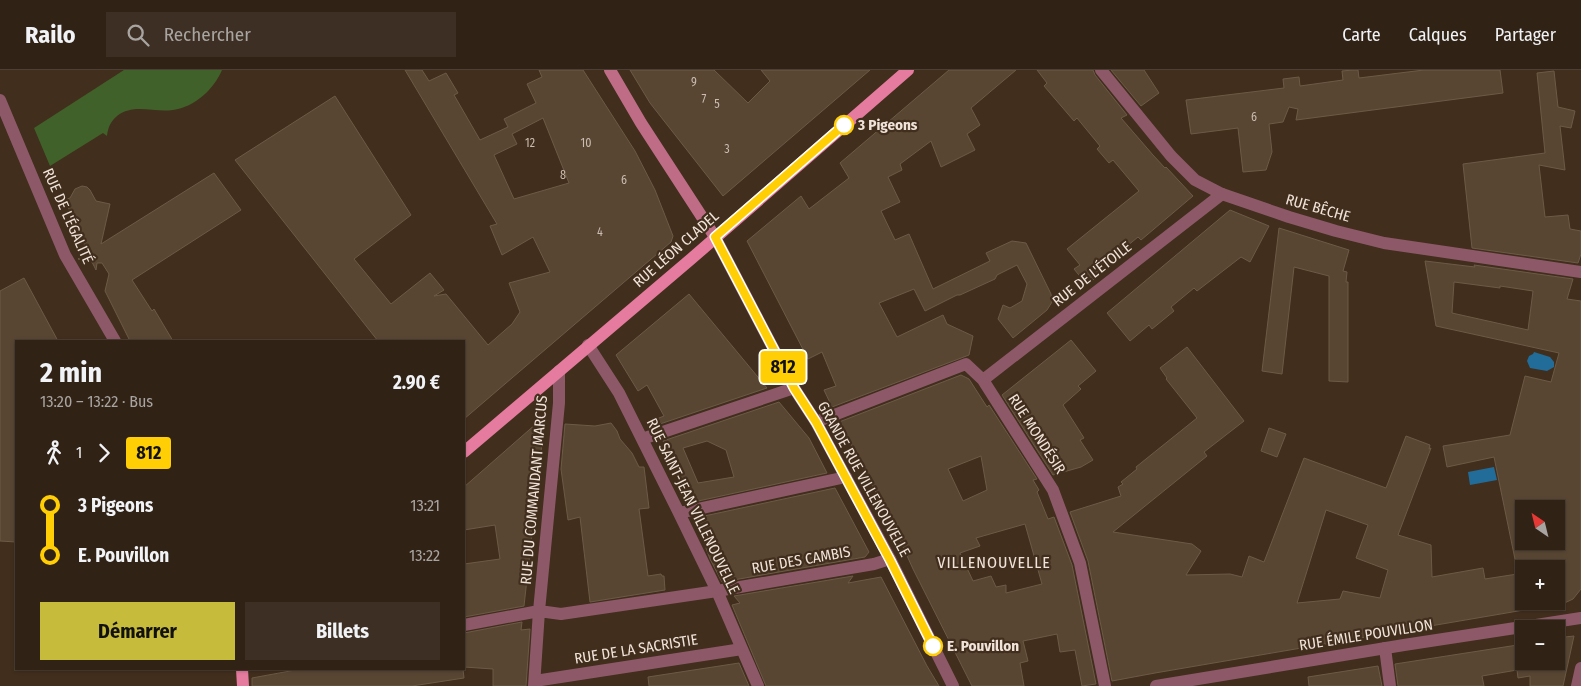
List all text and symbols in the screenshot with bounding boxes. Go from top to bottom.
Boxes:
search box [106,12,456,57]
text: Railo [25,21,76,49]
icon: search [124,21,152,49]
text: Rechercher [164,23,251,46]
text: Carte [1342,24,1381,46]
text: Calques [1409,24,1467,46]
text: Partager [1495,24,1556,46]
house number: 9 [691,75,697,89]
house number: 7 [702,92,707,106]
house number: 5 [714,97,720,111]
house number: 6 [1251,110,1257,124]
marker: 3 Pigeons [834,115,854,135]
place label: 3 Pigeons [857,116,918,134]
house number: 12 [525,136,535,150]
house number: 10 [581,136,591,150]
house number: 3 [724,142,730,156]
street label: RUE DE L'ÉGALITÉ [39,165,97,267]
house number: 8 [560,168,566,182]
house number: 6 [621,173,627,187]
street label: RUE BÊCHE [1284,190,1352,226]
street label: RUE LÉON CLADEL [630,207,723,291]
house number: 4 [597,225,603,239]
street label: RUE DE L'ÉTOILE [1049,238,1135,310]
line badge: 812 [754,351,812,383]
text: 2 min [40,356,102,389]
text: 812 [770,356,796,378]
text: 2.90 € [393,371,440,394]
street label: RUE MONDÉSIR [1004,391,1070,477]
text: 13:20 – 13:22 · Bus [40,392,153,411]
street label: RUE DU COMMANDANT MARCUS [517,395,551,585]
street label: GRANDE RUE VILLENOUVELLE [814,398,914,560]
street label: RUE SAINT-JEAN VILLENOUVELLE [643,415,743,597]
icon: walk [40,439,68,467]
icon: forward [90,439,118,467]
text: 812 [136,442,161,464]
text: 1 [76,443,82,462]
text: 3 Pigeons [78,494,153,517]
text: 13:21 [410,496,440,515]
north arrow [1515,500,1565,550]
map controls [1515,500,1565,670]
street label: RUE DES CAMBIS [750,542,852,578]
text: E. Pouvillon [78,544,169,567]
text: 13:22 [409,546,440,565]
district label: VILLENOUVELLE [937,553,1051,572]
button: + [1515,560,1565,610]
button: Démarrer [40,602,235,660]
button: Billets [245,602,440,660]
street label: RUE ÉMILE POUVILLON [1298,616,1434,654]
button: − [1515,620,1565,670]
street label: RUE DE LA SACRISTIE [573,630,699,668]
marker: E. Pouvillon [923,636,943,656]
place label: E. Pouvillon [947,637,1019,655]

